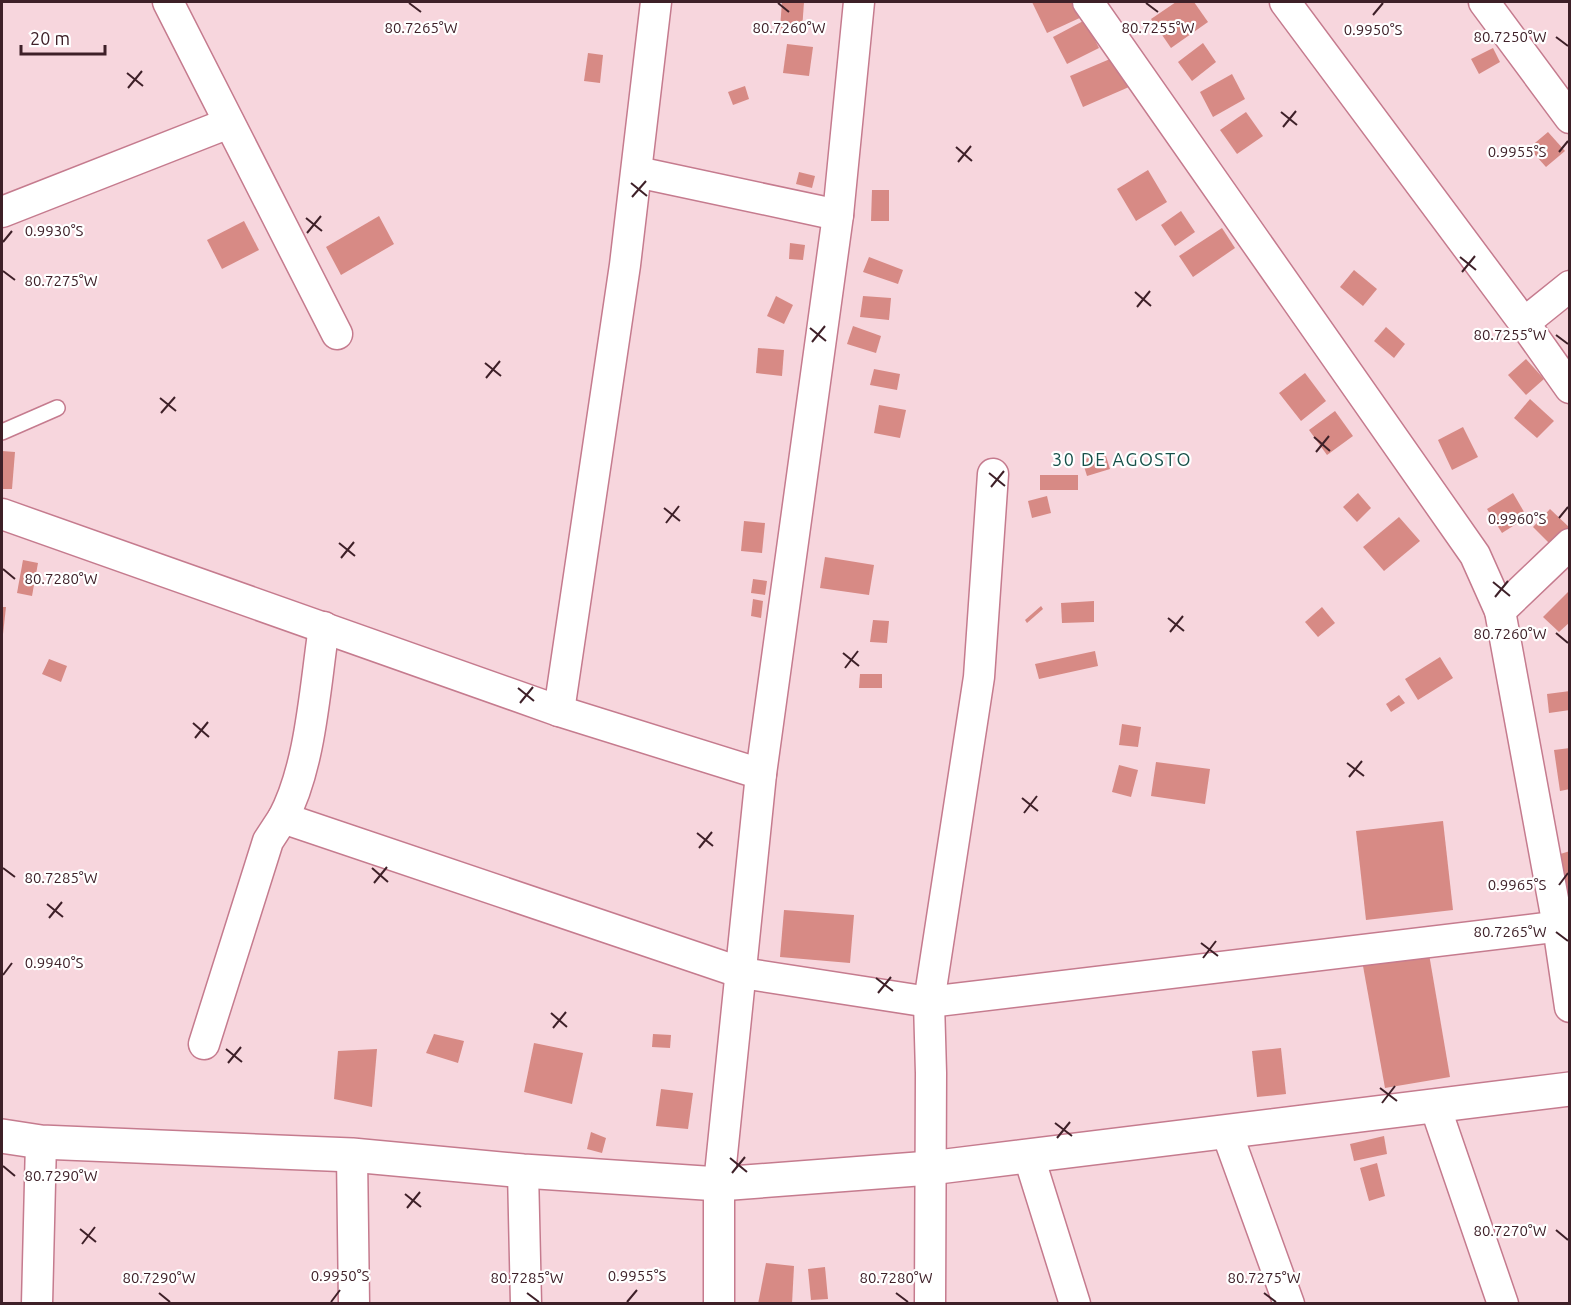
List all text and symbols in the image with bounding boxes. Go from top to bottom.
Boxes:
scale bar [21,18,105,56]
text: 80.7265°W [384,19,458,36]
text: 80.7260°W [752,19,826,36]
text: 80.7255°W [1121,19,1195,36]
text: 0.9950°S [1344,21,1402,38]
text: 20 m [30,28,70,48]
text: 80.7250°W [1473,28,1547,45]
text: 0.9955°S [1488,143,1546,160]
text: 0.9930°S [25,222,83,239]
text: 80.7275°W [24,272,98,289]
text: 80.7255°W [1473,326,1547,343]
district label: 30 DE AGOSTO [1052,449,1192,469]
text: 0.9960°S [1488,510,1546,527]
text: 80.7280°W [24,570,98,587]
text: 80.7260°W [1473,625,1547,642]
text: 80.7285°W [24,869,98,886]
text: 0.9965°S [1488,876,1546,893]
text: 80.7265°W [1473,923,1547,940]
text: 0.9940°S [25,954,83,971]
text: 80.7290°W [24,1167,98,1184]
text: 80.7270°W [1473,1222,1547,1239]
text: 0.9950°S [311,1267,369,1284]
text: 0.9955°S [608,1267,666,1284]
text: 80.7290°W [122,1269,196,1286]
text: 80.7285°W [490,1269,564,1286]
text: 80.7280°W [859,1269,933,1286]
text: 80.7275°W [1227,1269,1301,1286]

